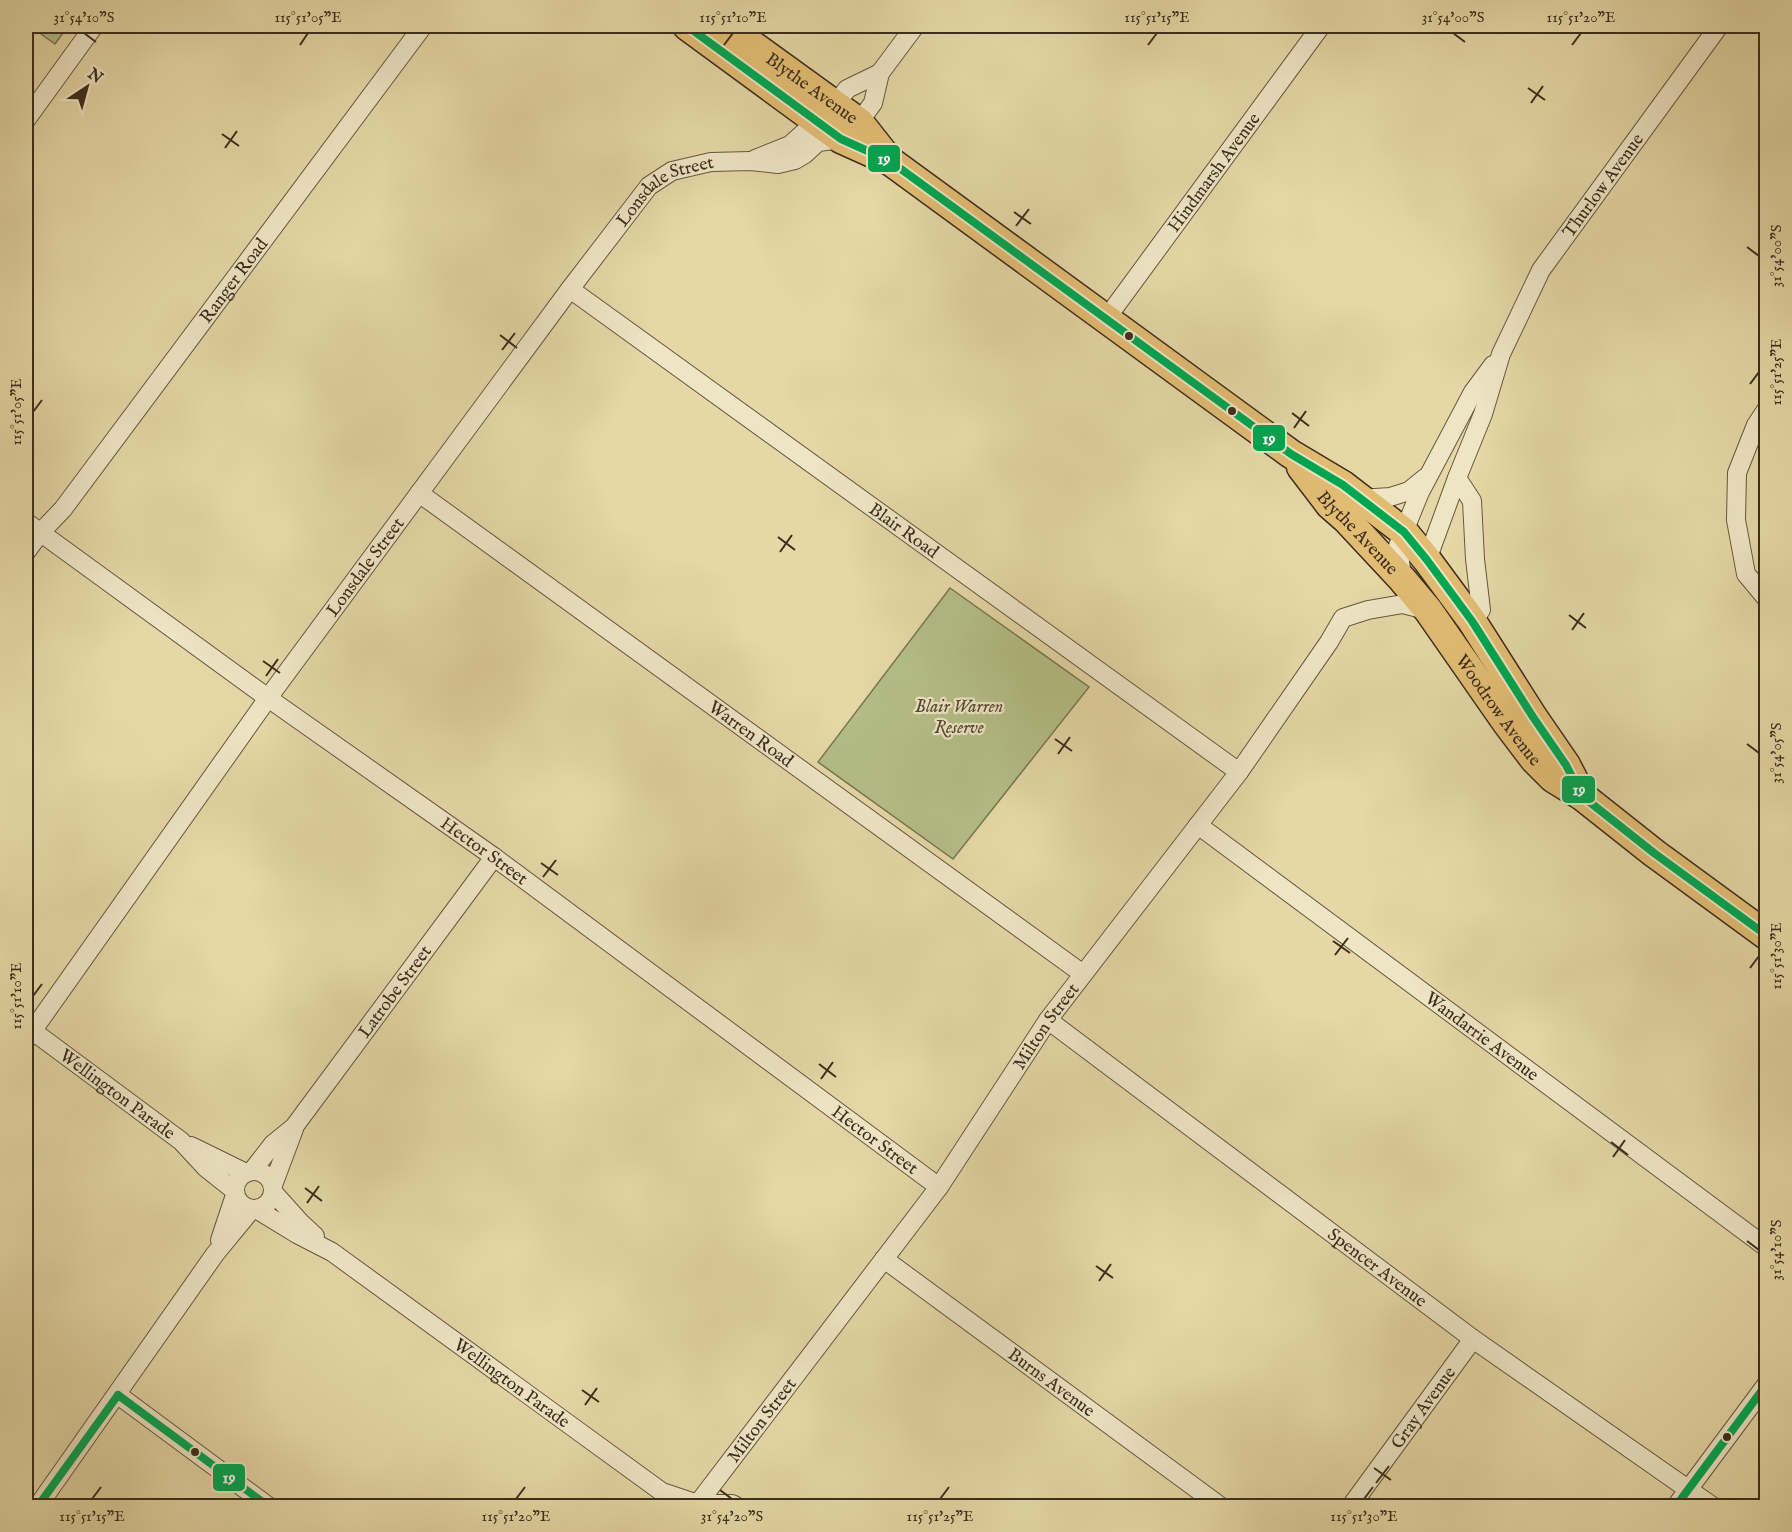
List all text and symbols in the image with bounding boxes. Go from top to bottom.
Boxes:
text: 31°54'10"S [54,8,114,27]
text: 115°51'05"E [274,8,342,27]
text: 115°51'10"E [699,8,767,27]
text: 115°51'15"E [1124,8,1190,27]
text: 31°54'00"S [1422,8,1484,27]
text: 115°51'20"E [1547,8,1615,27]
street label: Blythe Avenue [760,48,862,130]
north arrow [57,57,117,117]
text: N [82,64,106,89]
street label: Hindmarsh Avenue [1163,109,1266,237]
street label: Thurlow Avenue [1558,129,1650,243]
line badge: 19 [867,144,901,173]
text: 19 [878,150,890,170]
street label: Lonsdale Street [612,152,716,232]
text: 31°54'00"S [1767,225,1786,287]
street label: Ranger Road [195,234,274,328]
unlabelled marker [1123,330,1135,342]
text: 115°51'25"E [1767,339,1786,405]
text: 115°51'05"E [7,378,26,446]
unlabelled marker [1226,405,1238,417]
line badge: 19 [1252,424,1286,452]
text: 19 [1263,430,1275,450]
street label: Blythe Avenue [1311,487,1403,581]
street label: Blair Road [864,498,943,565]
street label: Lonsdale Street [322,514,410,622]
street label: Woodrow Avenue [1450,650,1545,772]
street label: Warren Road [703,696,798,773]
park label: Blair Warren Reserve [915,696,1003,740]
text: 31°54'05"S [1767,723,1786,783]
line badge: 19 [1561,775,1596,804]
text: 19 [1573,781,1585,801]
street label: Hector Street [435,813,532,891]
text: 115°51'30"E [1767,922,1786,990]
street label: Latrobe Street [354,941,438,1043]
text: 115°51'10"E [7,962,26,1030]
street label: Milton Street [1009,979,1085,1075]
street label: Wandarrie Avenue [1420,988,1543,1087]
street label: Wellington Parade [54,1045,179,1146]
street label: Hector Street [826,1101,922,1181]
text: 31°54'10"S [1767,1220,1786,1280]
street label: Spencer Avenue [1322,1224,1431,1313]
street label: Wellington Parade [448,1334,574,1434]
street label: Burns Avenue [1002,1344,1099,1423]
street label: Gray Avenue [1386,1363,1462,1454]
street label: Milton Street [723,1374,802,1468]
unlabelled marker [1721,1431,1733,1443]
unlabelled marker [189,1446,201,1458]
line badge: 19 [212,1463,246,1492]
text: 19 [223,1469,235,1489]
text: 115°51'15"E [59,1507,125,1526]
text: 115°51'20"E [482,1507,550,1526]
text: 31°54'20"S [701,1507,763,1526]
text: 115°51'25"E [907,1507,973,1526]
text: 115°51'30"E [1330,1507,1398,1526]

